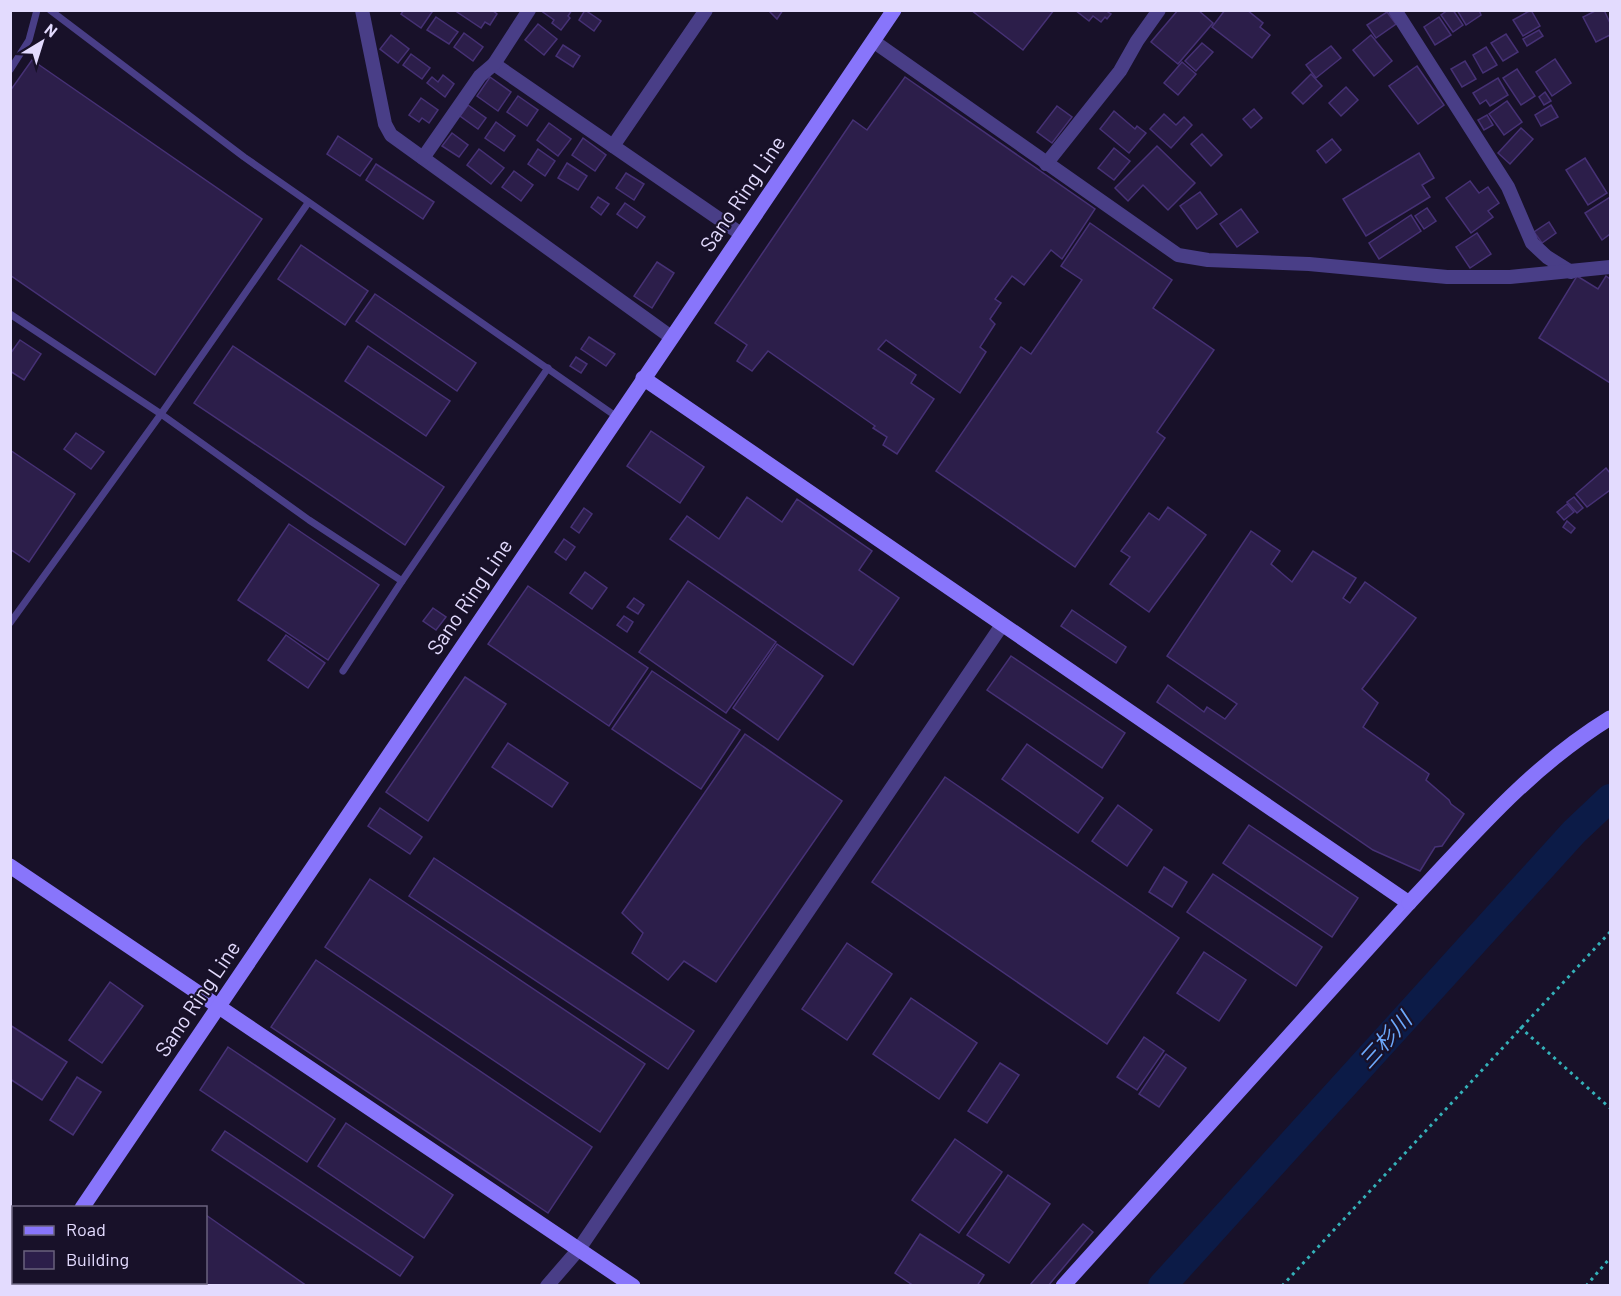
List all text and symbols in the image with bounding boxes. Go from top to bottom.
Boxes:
north arrow [12,12,72,72]
text: N [42,19,62,41]
street label: Sano Ring Line [694,130,790,256]
street label: Sano Ring Line [421,533,517,659]
street label: Sano Ring Line [149,935,245,1061]
water label: 三杉川 [1353,1005,1417,1073]
legend [12,1206,207,1284]
text: Road [66,1218,106,1240]
text: Building [66,1248,129,1270]

